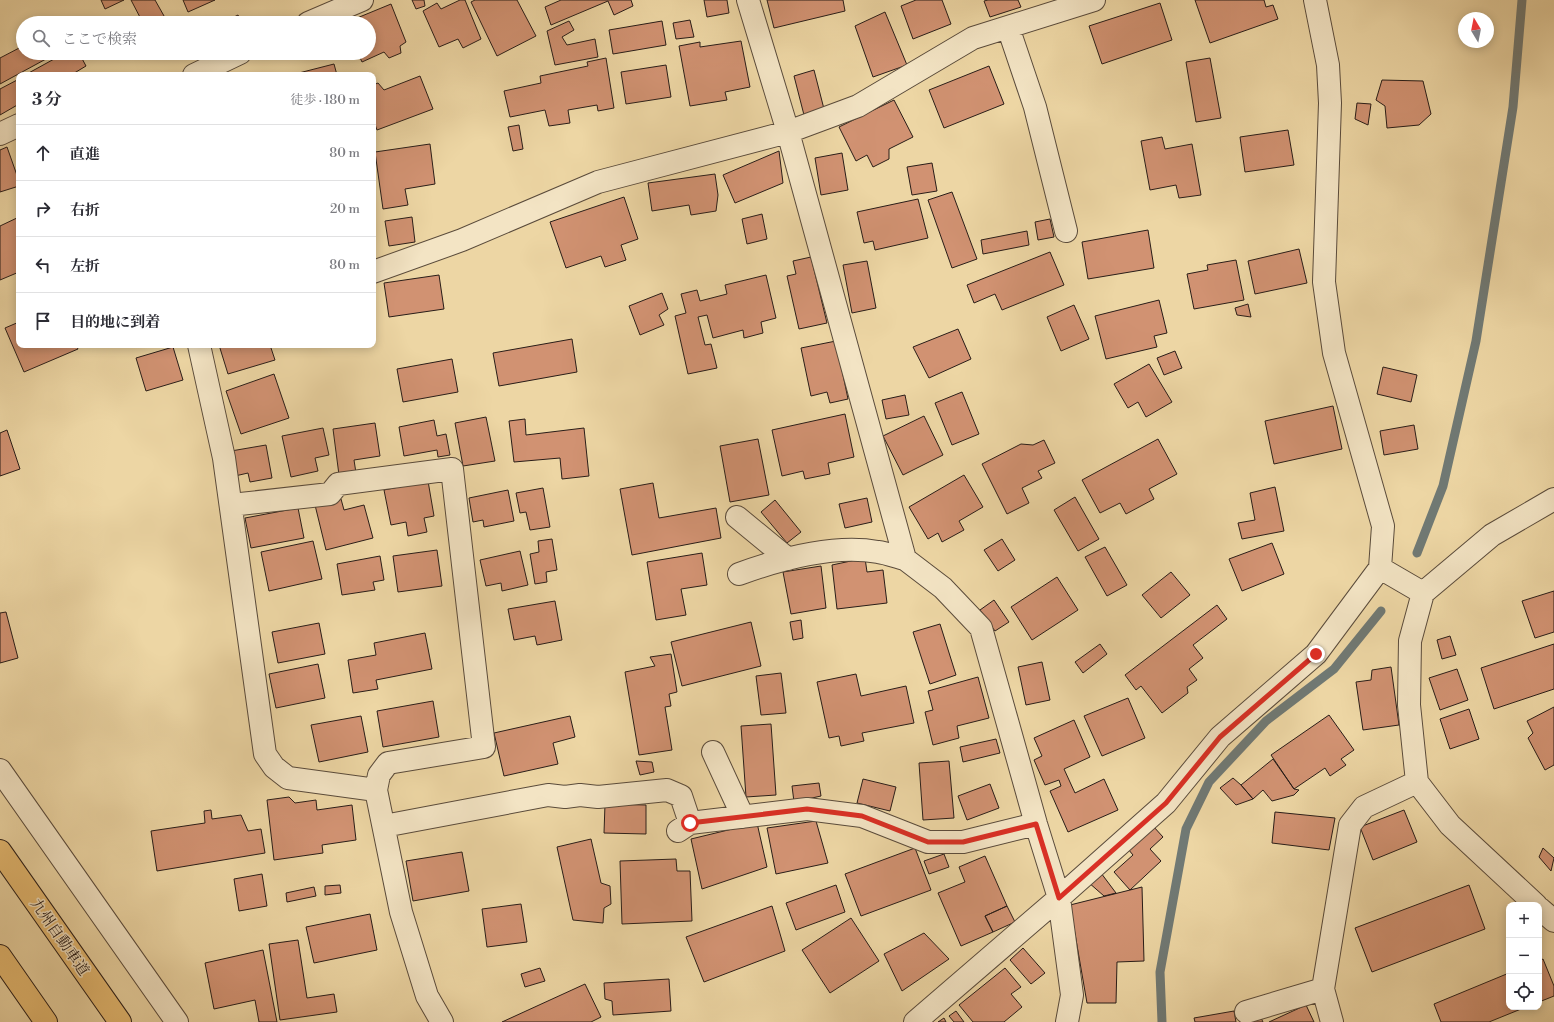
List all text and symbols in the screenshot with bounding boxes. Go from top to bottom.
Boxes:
north arrow [1458,12,1494,48]
search box [16,16,376,60]
icon: search [30,27,52,49]
text: ここで検索 [62,30,137,49]
text: 3 分 [32,89,62,111]
text: 徒歩 · 180 m [290,92,360,108]
icon: ahead [32,142,54,164]
text: 直進 [70,145,100,164]
text: 80 m [329,145,360,161]
icon: right [32,198,54,220]
text: 右折 [70,201,100,220]
text: 20 m [330,201,360,217]
icon: left [32,254,54,276]
text: 左折 [70,257,100,276]
text: 80 m [329,257,360,273]
icon: arrive [32,310,54,332]
text: 目的地に到着 [70,313,160,332]
route end [1307,645,1325,663]
route start [681,814,699,832]
street label: 九州自動車道 [26,895,93,980]
map controls [1506,902,1542,1010]
button: + [1506,902,1542,938]
button: − [1506,938,1542,974]
button: locate [1506,974,1542,1010]

